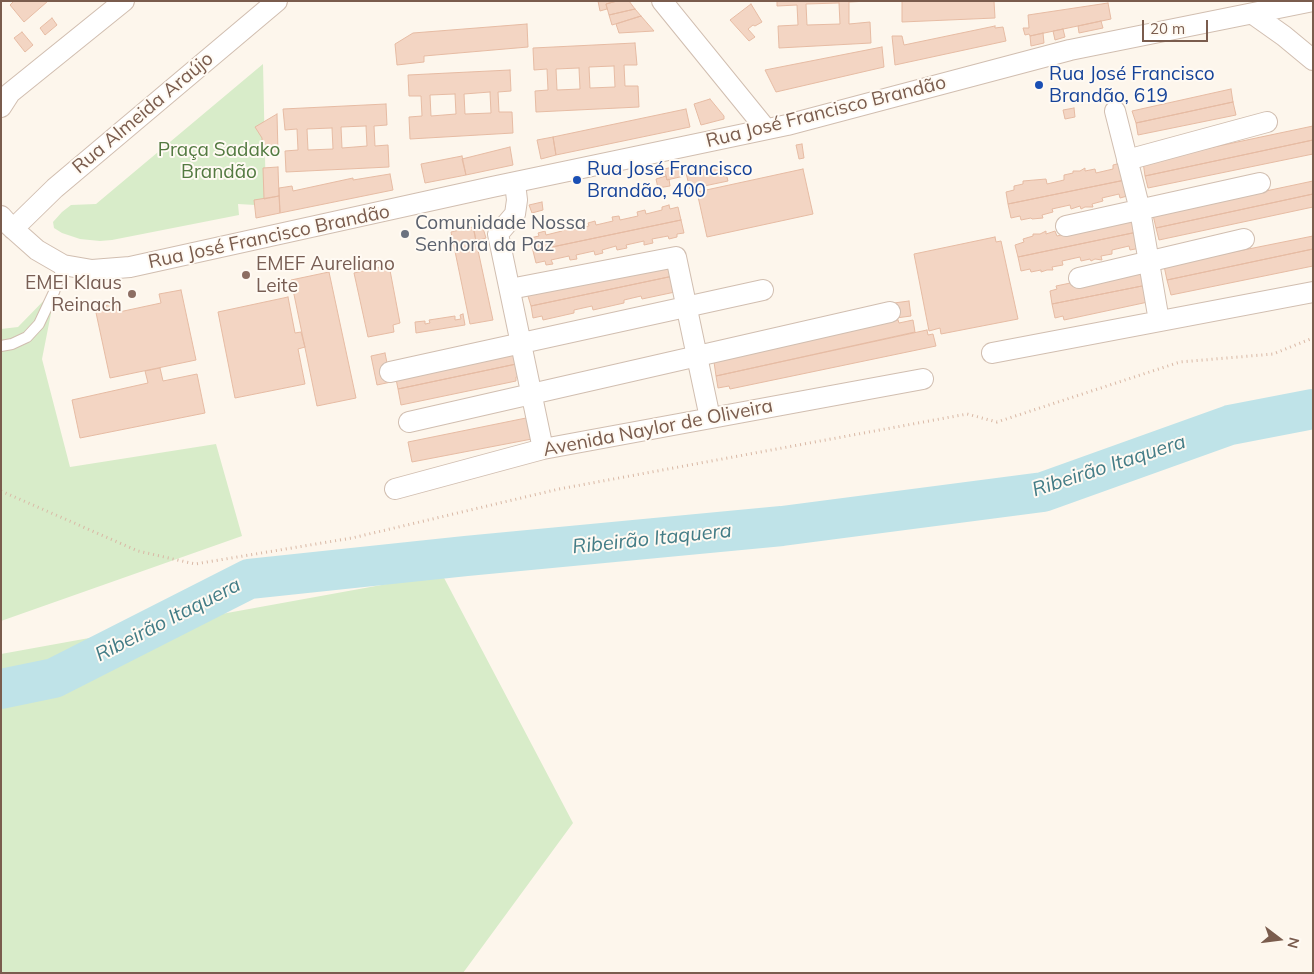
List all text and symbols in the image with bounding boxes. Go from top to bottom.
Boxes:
scale bar [1144,10,1210,42]
text: 20 m [1150,19,1185,38]
street label: Rua Almeida Araújo [68,47,218,179]
place label: Rua José Francisco Brandão, 619 [1049,63,1215,107]
street label: Rua José Francisco Brandão [704,71,948,153]
marker: Rua José Francisco Brandão, 619 [1033,79,1045,91]
park label: Praça Sadako Brandão [158,139,280,183]
place label: Rua José Francisco Brandão, 400 [587,158,753,202]
marker: Rua José Francisco Brandão, 400 [571,174,583,186]
street label: Rua José Francisco Brandão [146,200,392,274]
place label: Comunidade Nossa Senhora da Paz [415,212,586,256]
marker: Comunidade Nossa Senhora da Paz [399,228,411,240]
place label: EMEF Aureliano Leite [256,253,395,297]
marker: EMEF Aureliano Leite [240,269,252,281]
place label: EMEI Klaus Reinach [25,272,122,316]
marker: EMEI Klaus Reinach [126,288,138,300]
street label: Avenida Naylor de Oliveira [541,395,775,461]
water label: Ribeirão Itaquera [1029,430,1189,502]
water label: Ribeirão Itaquera [571,519,733,559]
water label: Ribeirão Itaquera [91,573,245,667]
north arrow [1254,914,1304,964]
text: N [1283,935,1304,950]

